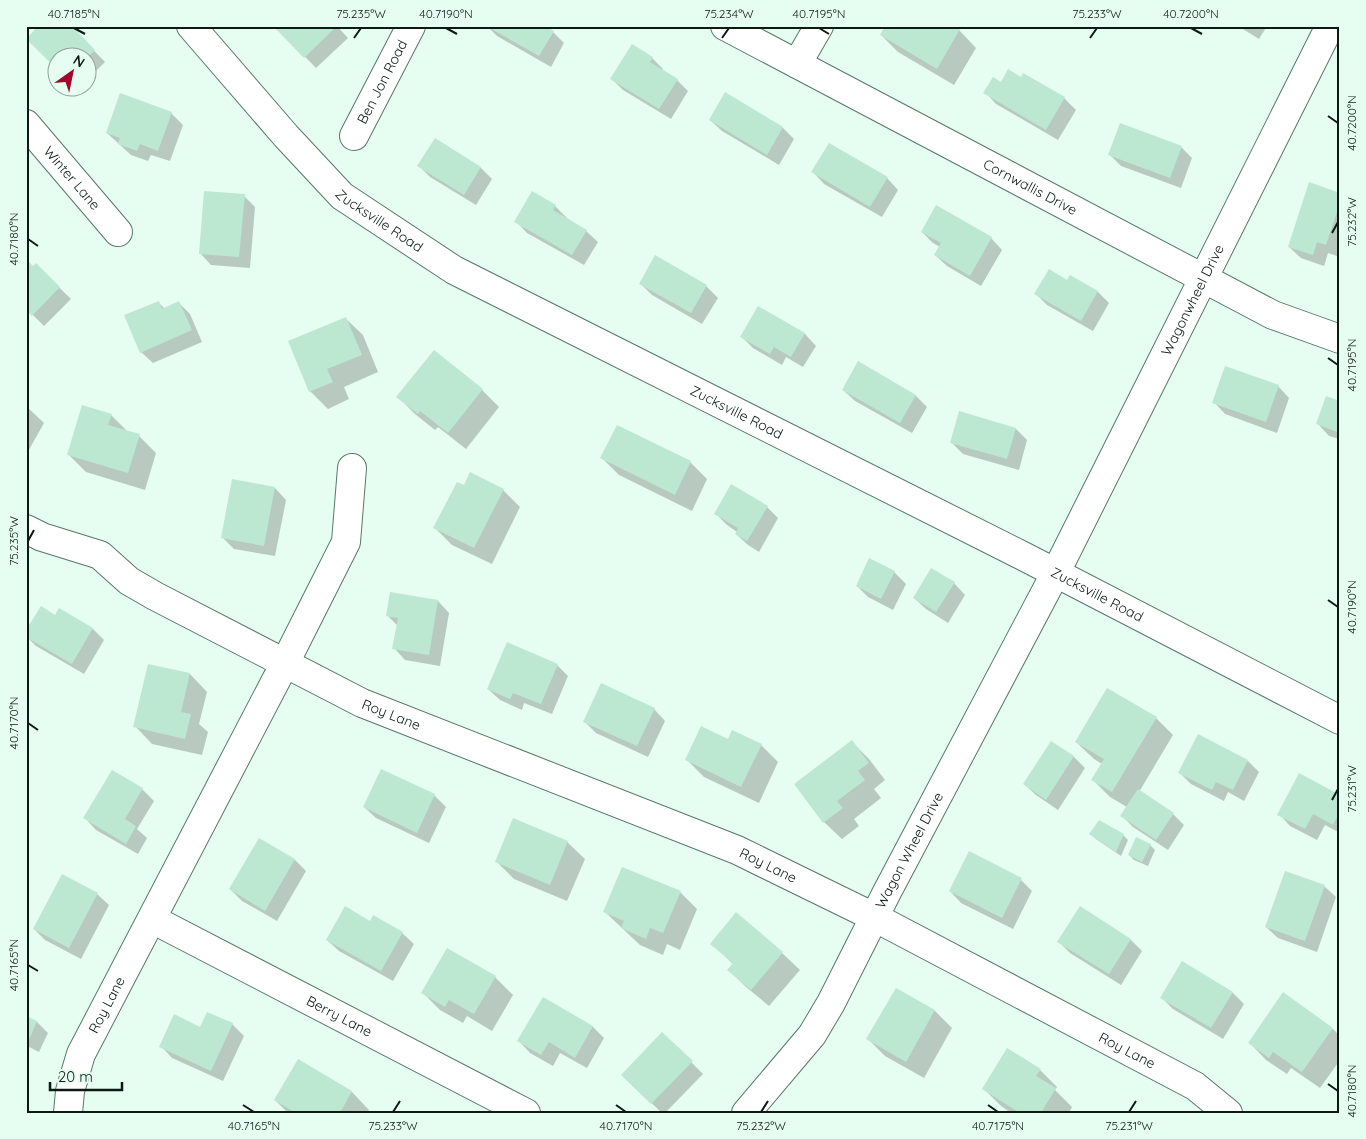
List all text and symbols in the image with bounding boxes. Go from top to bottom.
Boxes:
text: 40.7185°N [48,6,100,21]
text: 75.235°W [336,6,386,21]
text: 40.7190°N [419,6,473,21]
text: 75.234°W [704,6,754,21]
text: 40.7195°N [793,6,845,21]
text: 75.233°W [1072,6,1122,21]
text: 40.7200°N [1163,6,1219,21]
street label: Ben Jon Road [353,37,411,127]
north arrow [48,48,98,98]
text: N [70,51,88,71]
text: 40.7200°N [1344,95,1359,151]
street label: Winter Lane [40,142,104,214]
street label: Cornwallis Drive [980,155,1080,219]
street label: Zucksville Road [331,185,426,256]
text: 75.232°W [1344,197,1359,247]
text: 40.7180°N [6,212,21,266]
street label: Wagonwheel Drive [1157,241,1228,359]
text: 40.7195°N [1344,339,1359,391]
street label: Zucksville Road [687,381,786,443]
text: 75.235°W [6,516,21,566]
street label: Zucksville Road [1048,563,1146,626]
text: 40.7190°N [1344,580,1359,634]
street label: Roy Lane [359,695,423,734]
text: 40.7170°N [6,697,21,749]
text: 75.231°W [1344,765,1359,813]
street label: Wagon Wheel Drive [871,789,947,911]
street label: Roy Lane [737,844,800,887]
text: 40.7165°N [6,939,21,991]
street label: Roy Lane [84,973,129,1036]
street label: Berry Lane [303,992,375,1041]
street label: Roy Lane [1096,1028,1159,1073]
scale bar [50,1059,122,1091]
text: 40.7180°N [1344,1064,1359,1118]
text: 20 m [58,1067,93,1086]
text: 40.7165°N [228,1118,280,1133]
text: 75.233°W [368,1118,418,1133]
text: 40.7170°N [600,1118,652,1133]
text: 75.232°W [736,1118,786,1133]
text: 40.7175°N [972,1118,1024,1133]
text: 75.231°W [1105,1118,1153,1133]

